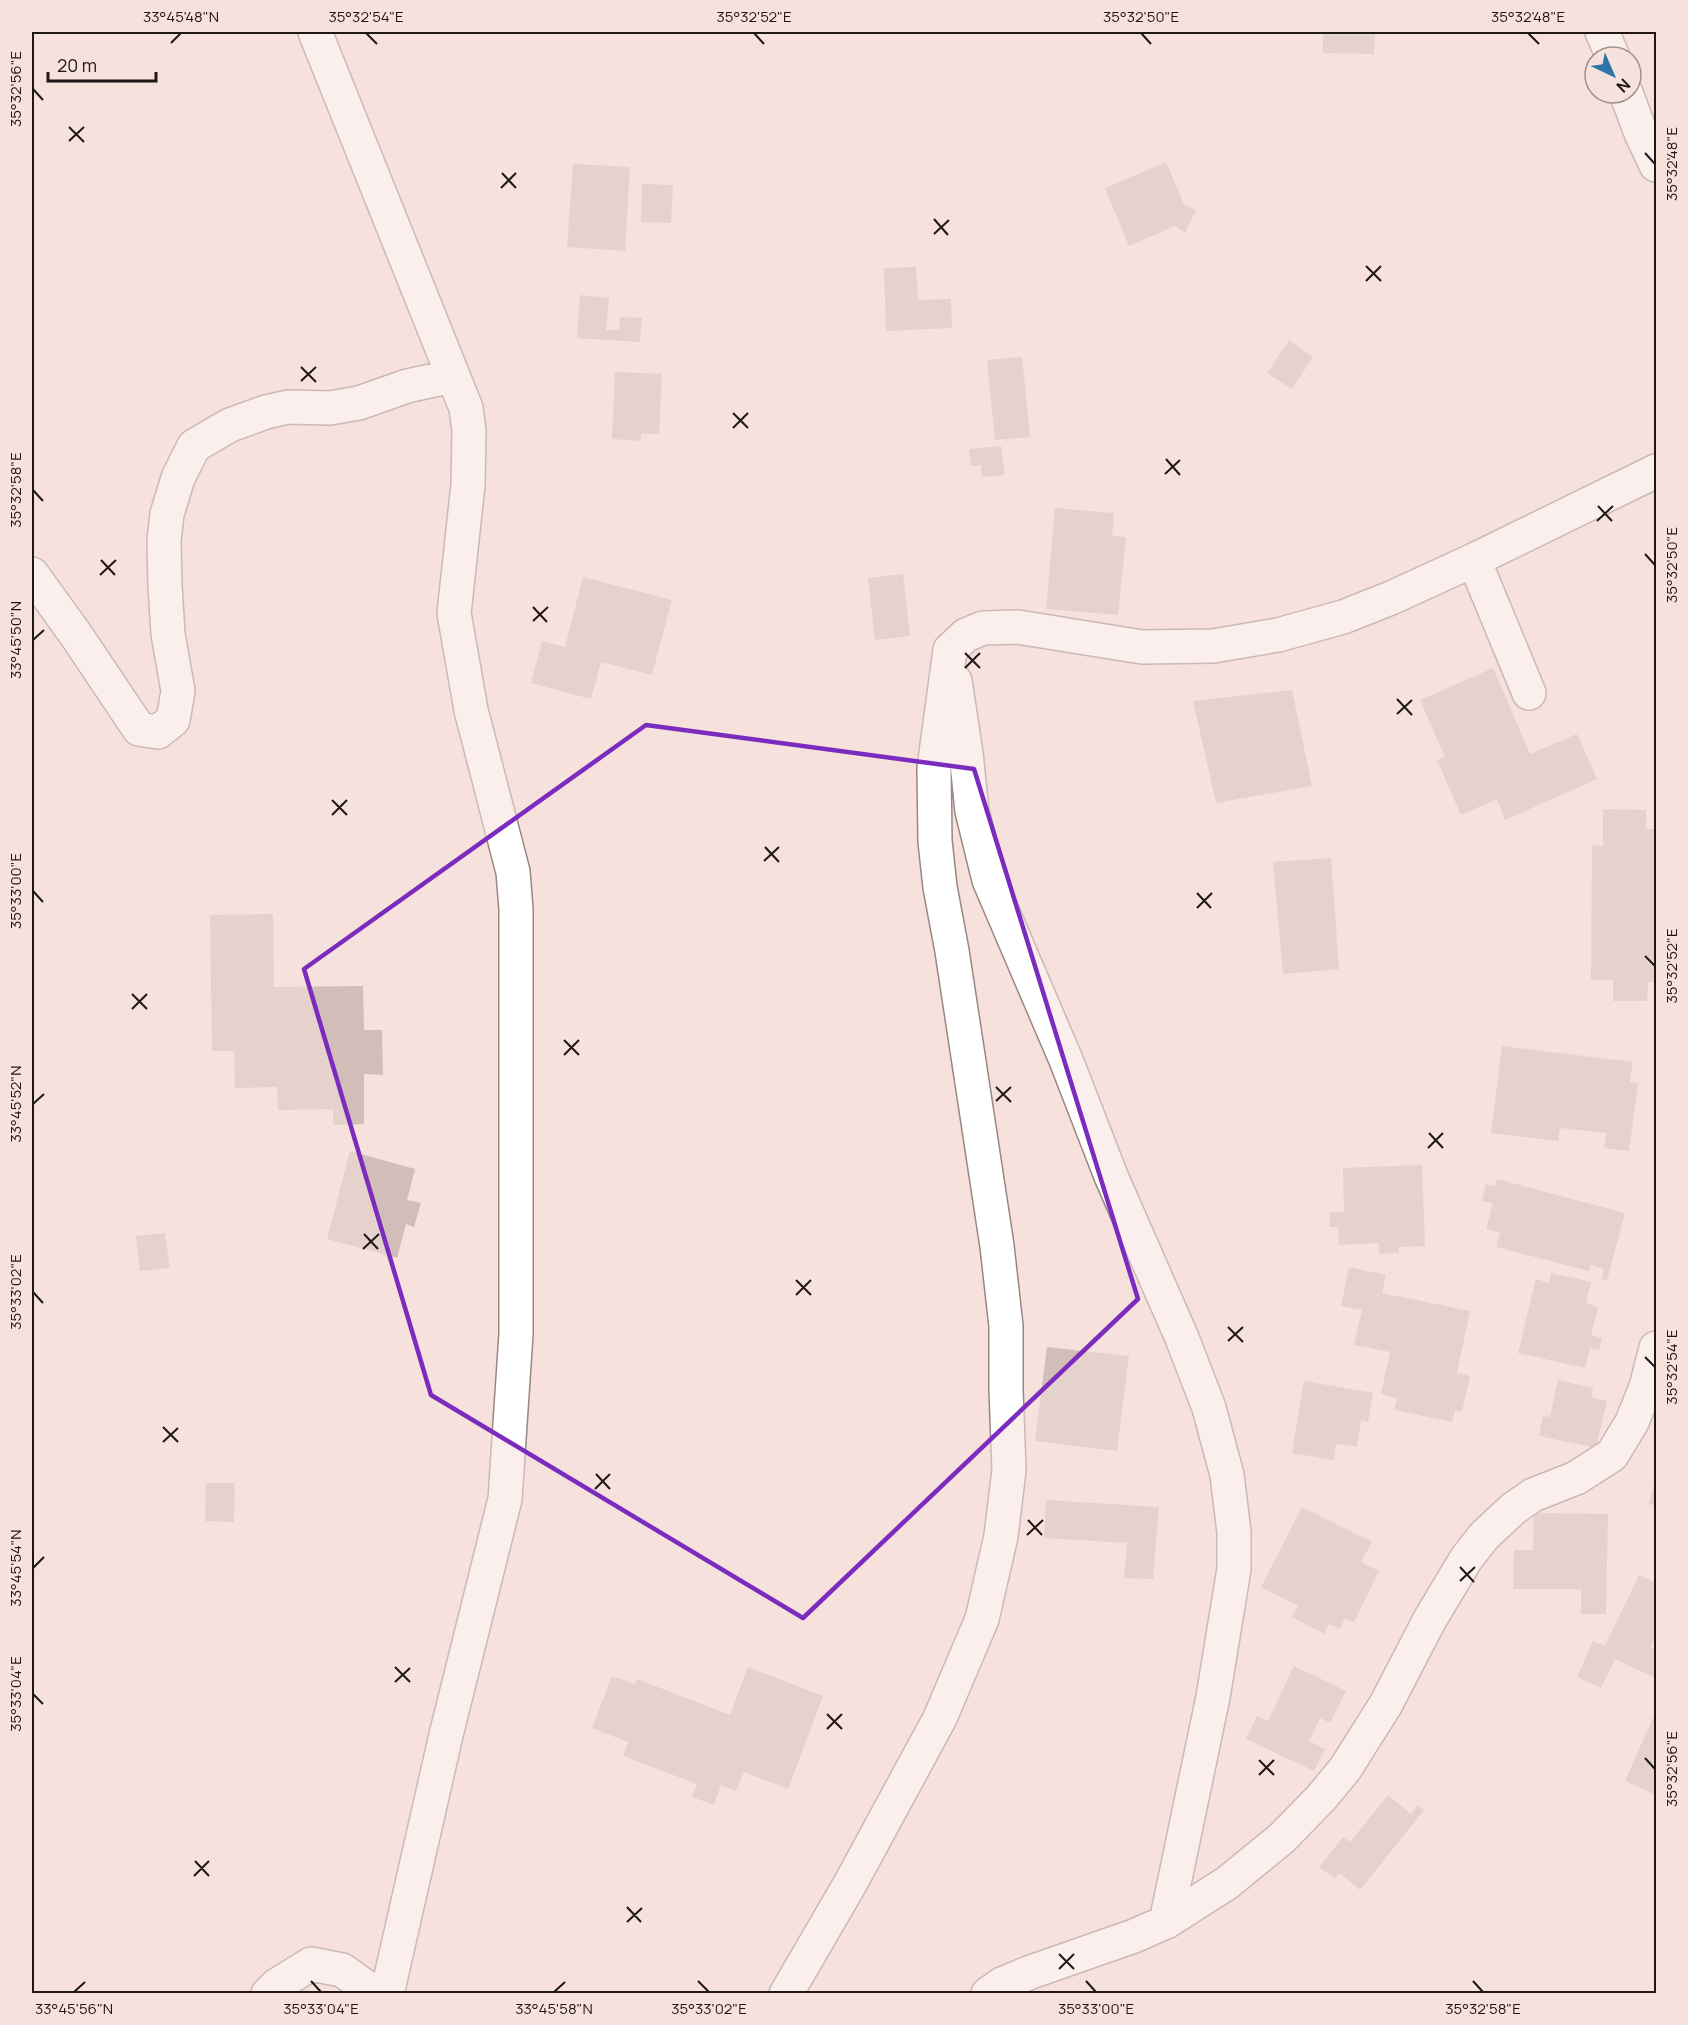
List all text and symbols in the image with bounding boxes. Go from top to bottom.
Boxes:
text: 33°45'48"N [143,6,219,27]
text: 35°32'54"E [328,6,404,27]
text: 35°32'52"E [717,6,791,27]
text: 35°32'50"E [1103,6,1179,27]
text: 35°32'48"E [1491,6,1565,27]
scale bar [48,45,156,83]
north arrow [1583,45,1643,105]
text: 35°32'56"E [5,51,26,127]
text: 20 m [57,53,97,77]
text: N [1612,74,1635,98]
text: 35°32'48"E [1661,127,1682,201]
text: 35°32'58"E [5,452,26,528]
text: 35°32'50"E [1661,527,1682,603]
text: 33°45'50"N [5,601,26,679]
text: 35°33'00"E [5,853,26,929]
text: 35°32'52"E [1661,929,1682,1003]
text: 33°45'52"N [5,1066,26,1142]
text: 35°33'02"E [5,1254,26,1330]
text: 35°32'54"E [1661,1329,1682,1405]
text: 33°45'54"N [5,1529,26,1607]
text: 35°33'04"E [5,1656,26,1732]
text: 35°32'56"E [1661,1731,1682,1807]
text: 33°45'56"N [35,1998,113,2019]
text: 35°33'04"E [283,1998,359,2019]
text: 33°45'58"N [515,1998,593,2019]
text: 35°33'02"E [671,1998,747,2019]
text: 35°33'00"E [1058,1998,1134,2019]
text: 35°32'58"E [1445,1998,1521,2019]

